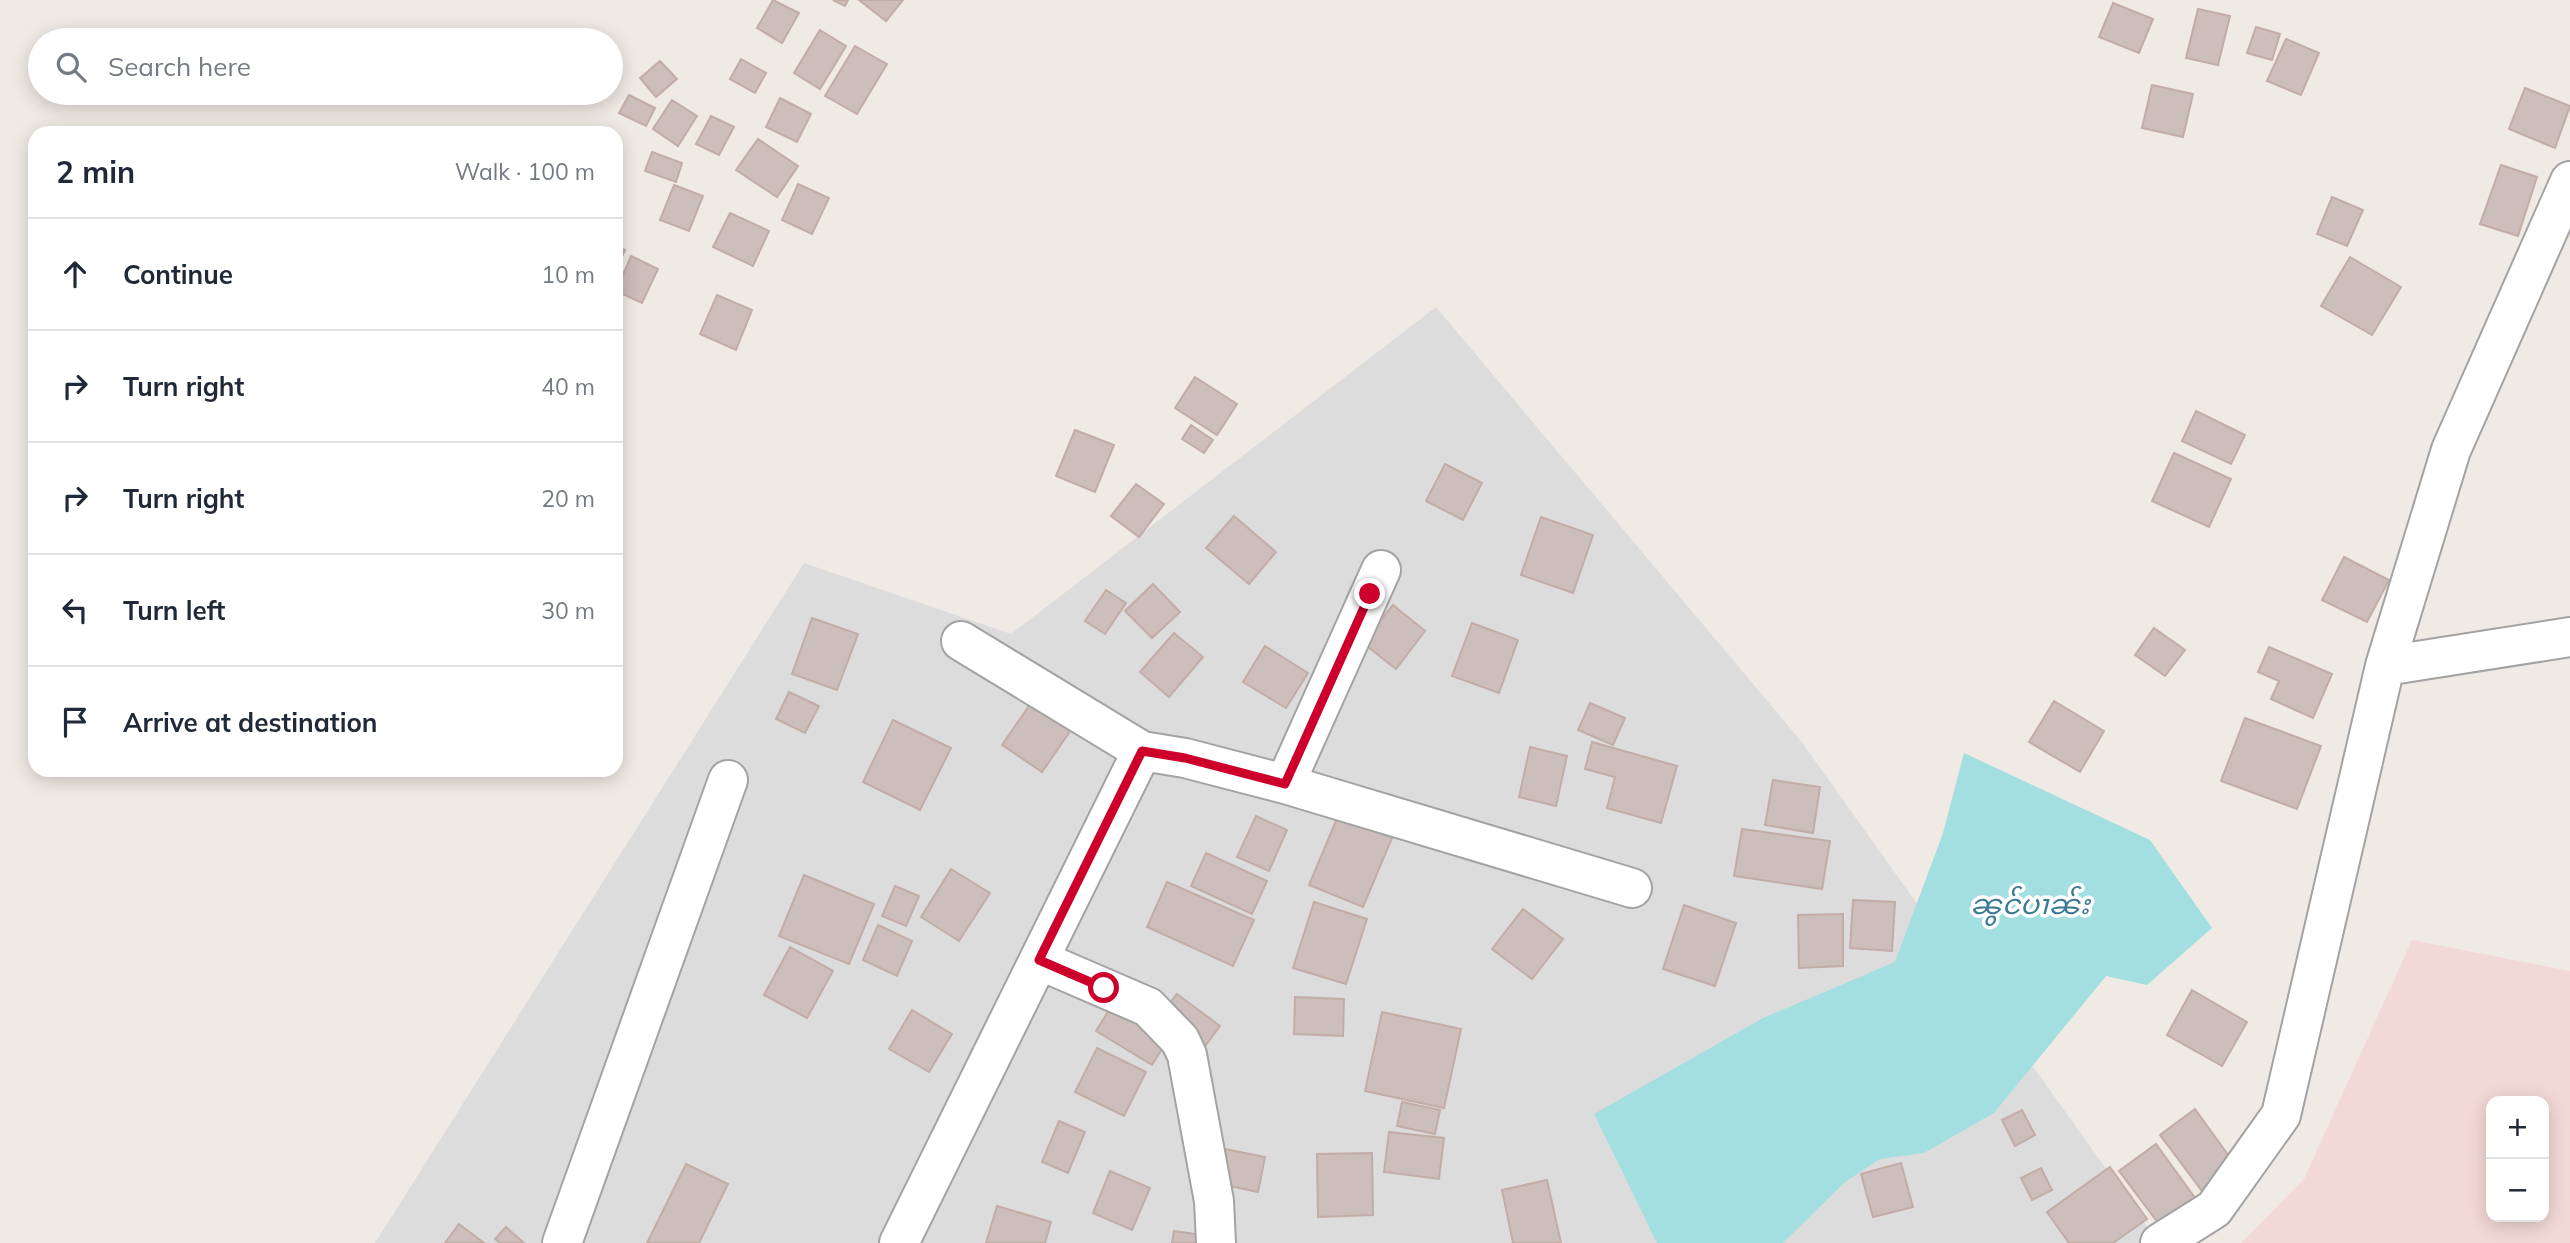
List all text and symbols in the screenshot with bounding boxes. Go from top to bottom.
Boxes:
search box [28,28,623,105]
icon: search [52,48,90,86]
text: Search here [108,50,251,83]
text: 2 min [56,153,135,191]
text: Walk · 100 m [455,157,595,186]
icon: ahead [56,255,94,293]
text: Continue [123,258,233,291]
text: 10 m [541,260,595,289]
icon: right [56,367,94,405]
text: Turn right [123,370,244,403]
text: 40 m [541,372,595,401]
icon: right [56,479,94,517]
text: Turn right [123,482,244,515]
text: 20 m [541,484,595,513]
route end [1354,578,1385,609]
icon: left [56,591,94,629]
text: Turn left [123,594,225,627]
text: 30 m [541,596,595,625]
icon: arrive [56,703,94,741]
text: Arrive at destination [123,706,378,739]
water label: ၼွင်ပၢၼ်း [1970,885,2092,926]
route start [1088,972,1119,1003]
map controls [2486,1096,2549,1222]
button: + [2486,1096,2549,1159]
button: − [2486,1159,2549,1222]

